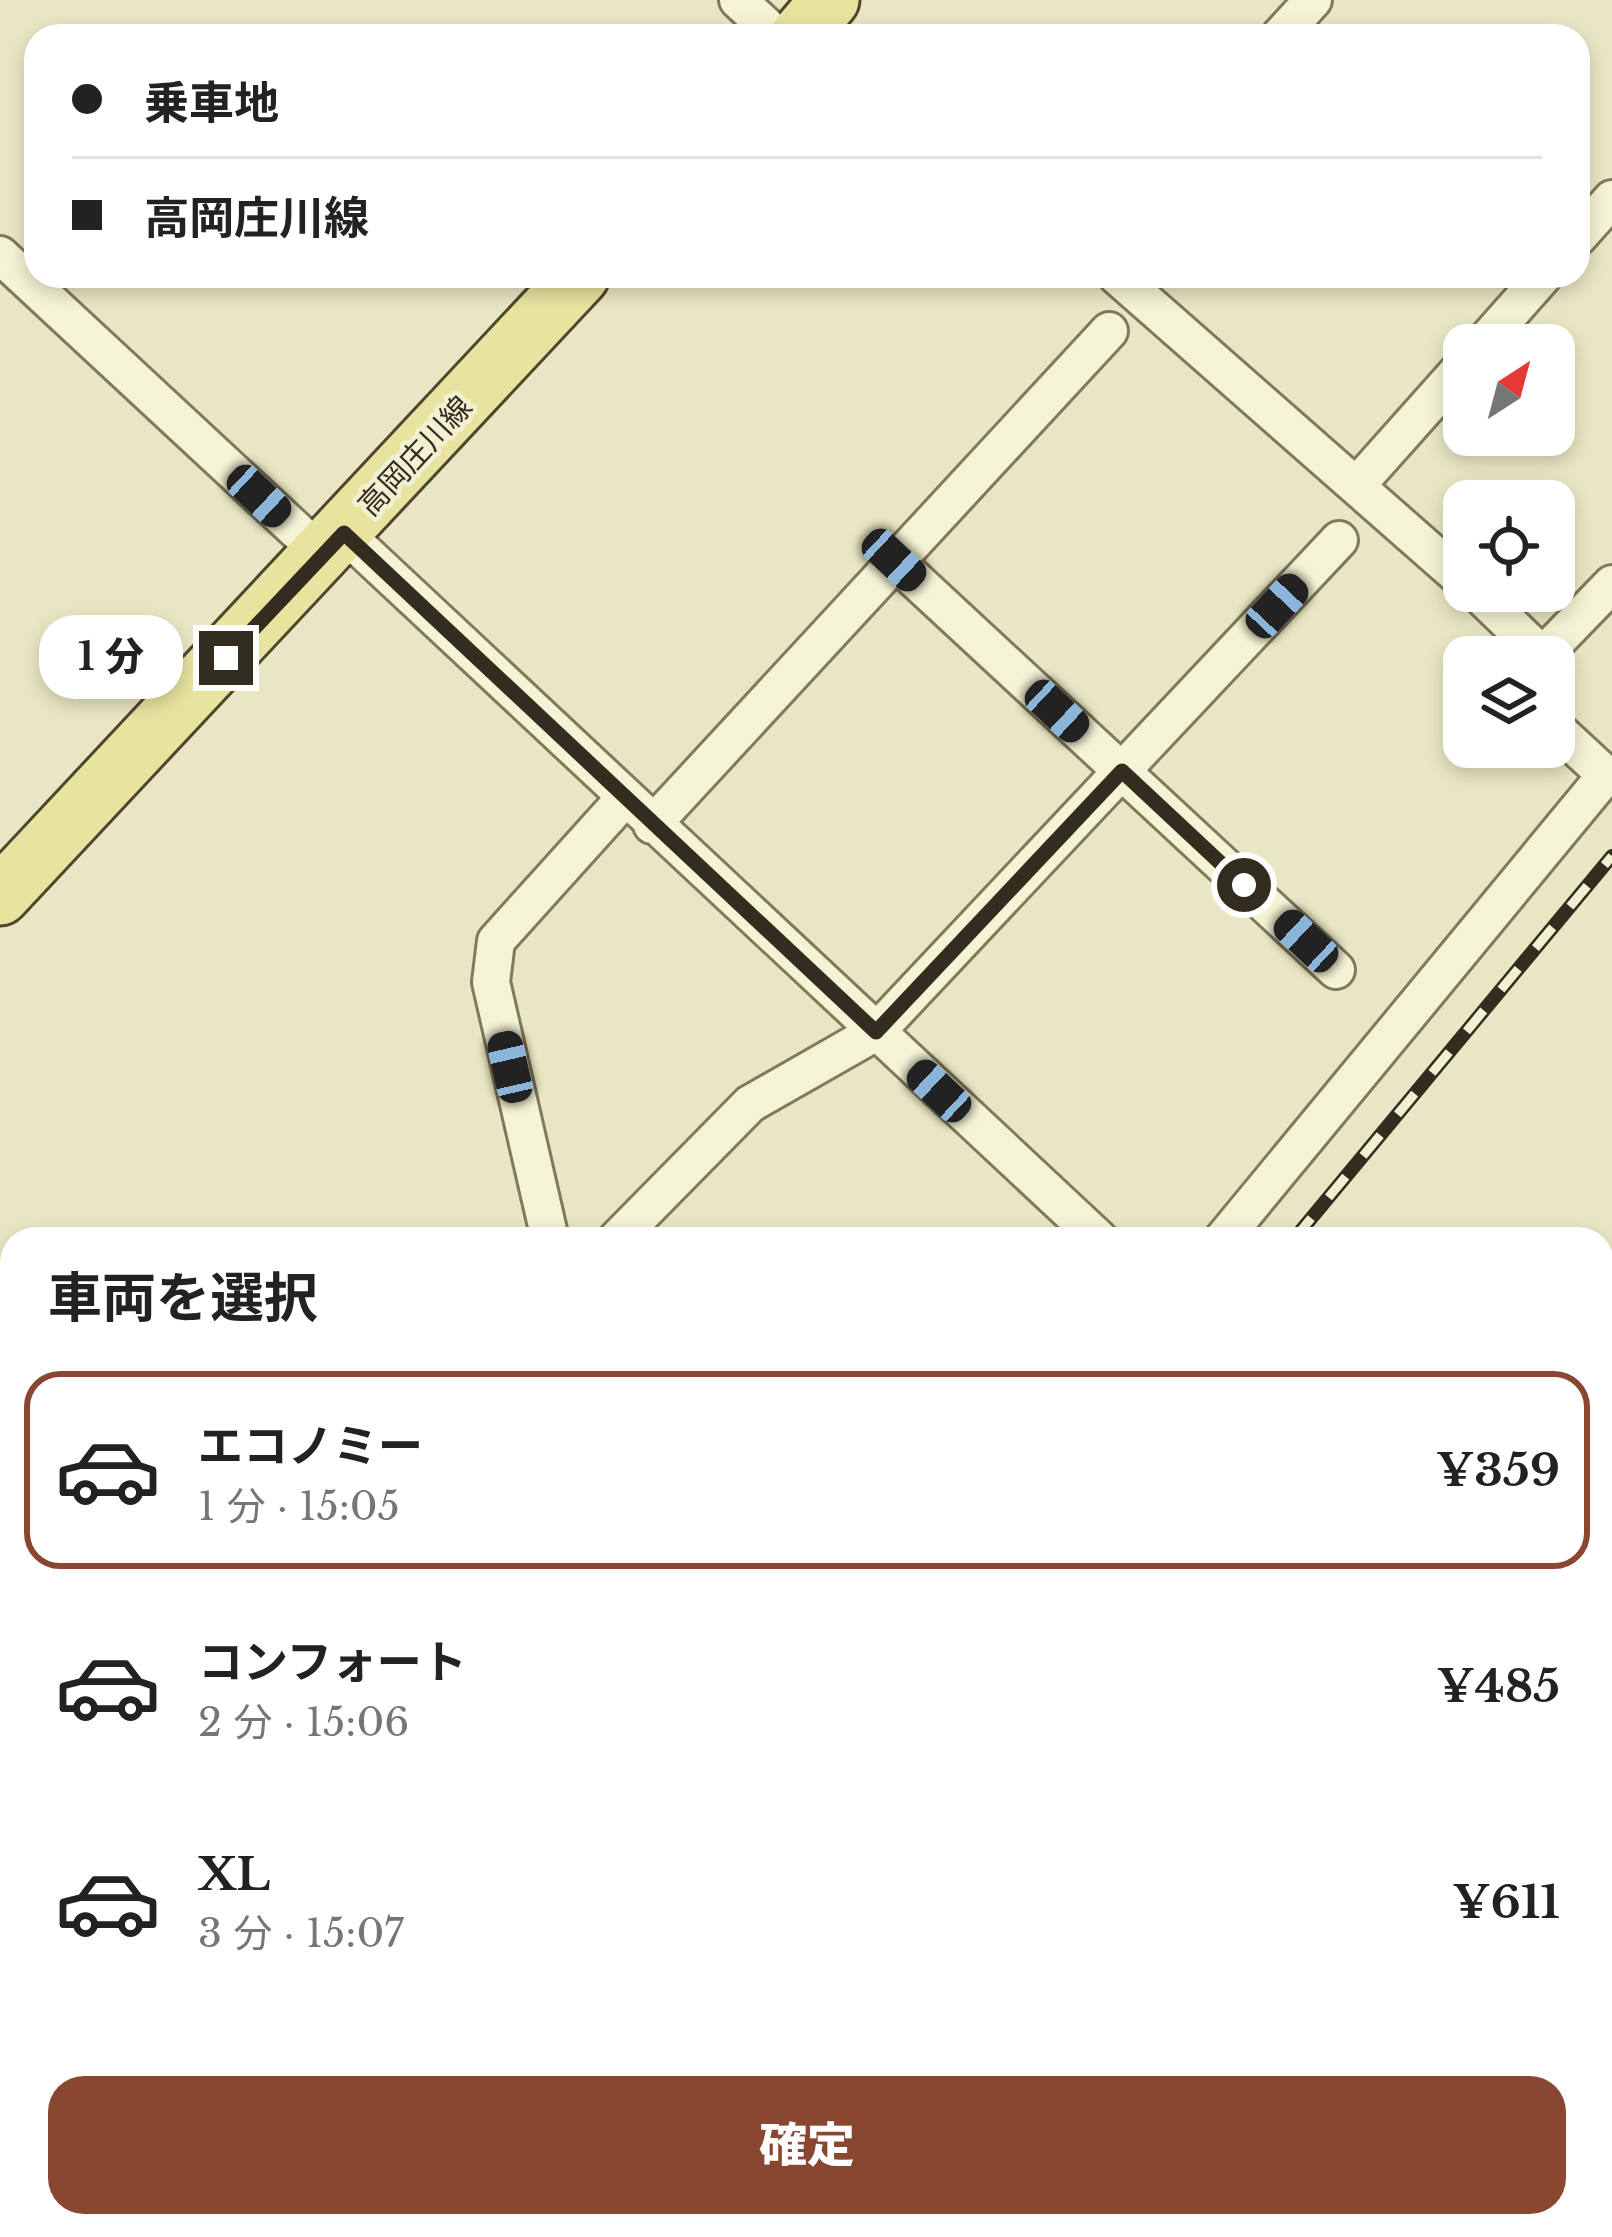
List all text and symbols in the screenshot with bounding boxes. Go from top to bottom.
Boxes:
text: 乗車地 [144,75,279,131]
text: 高岡庄川線 [144,190,369,246]
north arrow [1443,324,1575,456]
map controls [1443,324,1575,768]
street label: 高岡庄川線 [350,389,480,523]
car [220,458,298,534]
button: locate [1443,480,1575,612]
car [855,522,933,598]
car [1239,567,1315,645]
callout: 1 分 [40,616,184,700]
route end [199,631,253,685]
text: 1 分 [78,632,144,681]
button: layers [1443,636,1575,768]
car [1018,673,1096,749]
route start [1217,858,1271,912]
car [1267,903,1345,979]
car [484,1028,536,1106]
car [900,1053,978,1129]
text: 車両を選択 [48,1265,318,1332]
icon: car [54,1416,162,1524]
text: エコノミー [198,1418,423,1474]
text: ¥359 [1436,1442,1560,1498]
text: 1 分 · 15:05 [198,1482,400,1531]
icon: car [54,1632,162,1740]
text: コンフォート [198,1634,467,1690]
text: ¥485 [1436,1658,1560,1714]
text: 2 分 · 15:06 [198,1698,409,1747]
text: XL [198,1846,270,1902]
icon: car [54,1848,162,1956]
text: ¥611 [1452,1874,1560,1930]
text: 3 分 · 15:07 [198,1909,404,1958]
button: 確定 [48,2076,1566,2214]

